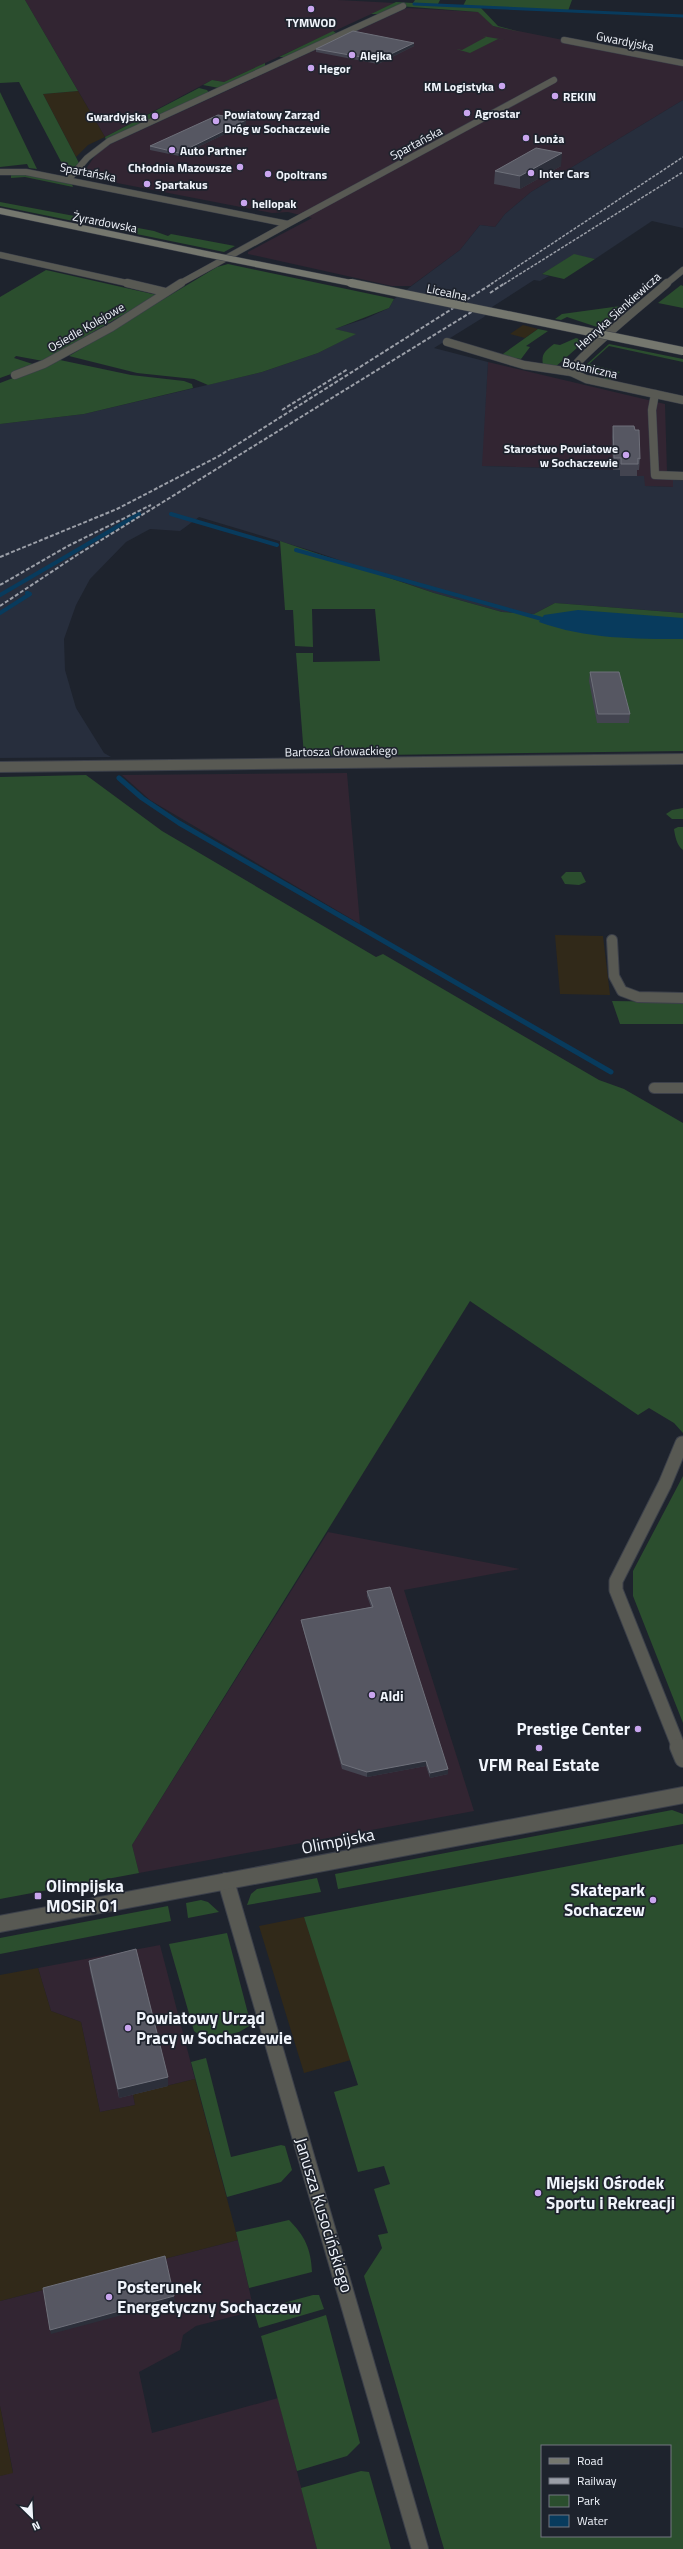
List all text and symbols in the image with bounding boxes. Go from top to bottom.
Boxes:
marker: TYMWOD [306,4,316,14]
place label: TYMWOD [286,13,336,32]
street label: Gwardyjska [594,26,656,56]
place label: Alejka [360,46,392,65]
marker: Alejka [347,50,357,60]
place label: Hegor [319,59,351,78]
marker: Hegor [306,63,316,73]
place label: KM Logistyka [424,77,494,96]
marker: KM Logistyka [497,81,507,91]
place label: REKIN [563,87,596,106]
marker: REKIN [550,91,560,101]
place label: Agrostar [475,104,521,123]
place label: Powiatowy Zarząd Dróg w Sochaczewie [224,105,330,138]
place label: Gwardyjska [86,107,147,126]
marker: Agrostar [462,108,472,118]
marker: Gwardyjska [150,111,160,121]
marker: Powiatowy Zarząd Dróg w Sochaczewie [211,116,221,126]
street label: Spartańska [386,121,446,165]
place label: Lonża [534,129,564,148]
marker: Lonża [521,133,531,143]
place label: Auto Partner [180,141,247,160]
marker: Auto Partner [167,145,177,155]
street label: Spartańska [58,157,118,187]
place label: Chłodnia Mazowsze [128,158,232,177]
marker: Chłodnia Mazowsze [235,162,245,172]
place label: Inter Cars [539,164,590,183]
place label: Opoltrans [276,165,328,184]
marker: Inter Cars [526,168,536,178]
marker: Opoltrans [263,169,273,179]
place label: Spartakus [155,175,208,194]
marker: Spartakus [142,179,152,189]
place label: hellopak [252,194,297,213]
marker: hellopak [239,198,249,208]
street label: Żyrardowska [71,206,139,238]
street label: Henryka Sienkiewicza [571,267,665,355]
street label: Licealna [425,278,469,306]
street label: Osiedle Kolejowe [44,297,128,357]
street label: Botaniczna [561,352,619,384]
place label: Starostwo Powiatowe w Sochaczewie [504,439,618,472]
marker: Starostwo Powiatowe w Sochaczewie [621,450,631,460]
street label: Bartosza Głowackiego [285,741,397,761]
place label: Aldi [380,1685,404,1706]
marker: Aldi [367,1690,377,1700]
place label: Prestige Center [517,1716,631,1742]
marker: Prestige Center [633,1724,643,1734]
marker: VFM Real Estate [534,1743,544,1753]
place label: VFM Real Estate [479,1752,600,1778]
street label: Olimpijska [299,1821,377,1861]
place label: Olimpijska MOSiR 01 [46,1873,124,1919]
place label: Skatepark Sochaczew [564,1877,645,1923]
marker: Olimpijska MOSiR 01 [33,1891,43,1901]
marker: Skatepark Sochaczew [648,1895,658,1905]
place label: Powiatowy Urząd Pracy w Sochaczewie [136,2005,292,2051]
marker: Powiatowy Urząd Pracy w Sochaczewie [123,2023,133,2033]
street label: Janusza Kusocińskiego [288,2134,360,2296]
place label: Miejski Ośrodek Sportu i Rekreacji [546,2170,675,2216]
marker: Miejski Ośrodek Sportu i Rekreacji [533,2188,543,2198]
place label: Posterunek Energetyczny Sochaczew [117,2274,301,2320]
marker: Posterunek Energetyczny Sochaczew [104,2292,114,2302]
legend [541,2445,671,2537]
text: Road [577,2451,603,2470]
text: Railway [577,2471,617,2490]
text: Park [577,2491,600,2510]
north arrow [12,2497,52,2537]
text: Water [577,2511,608,2530]
text: N [29,2517,43,2535]

